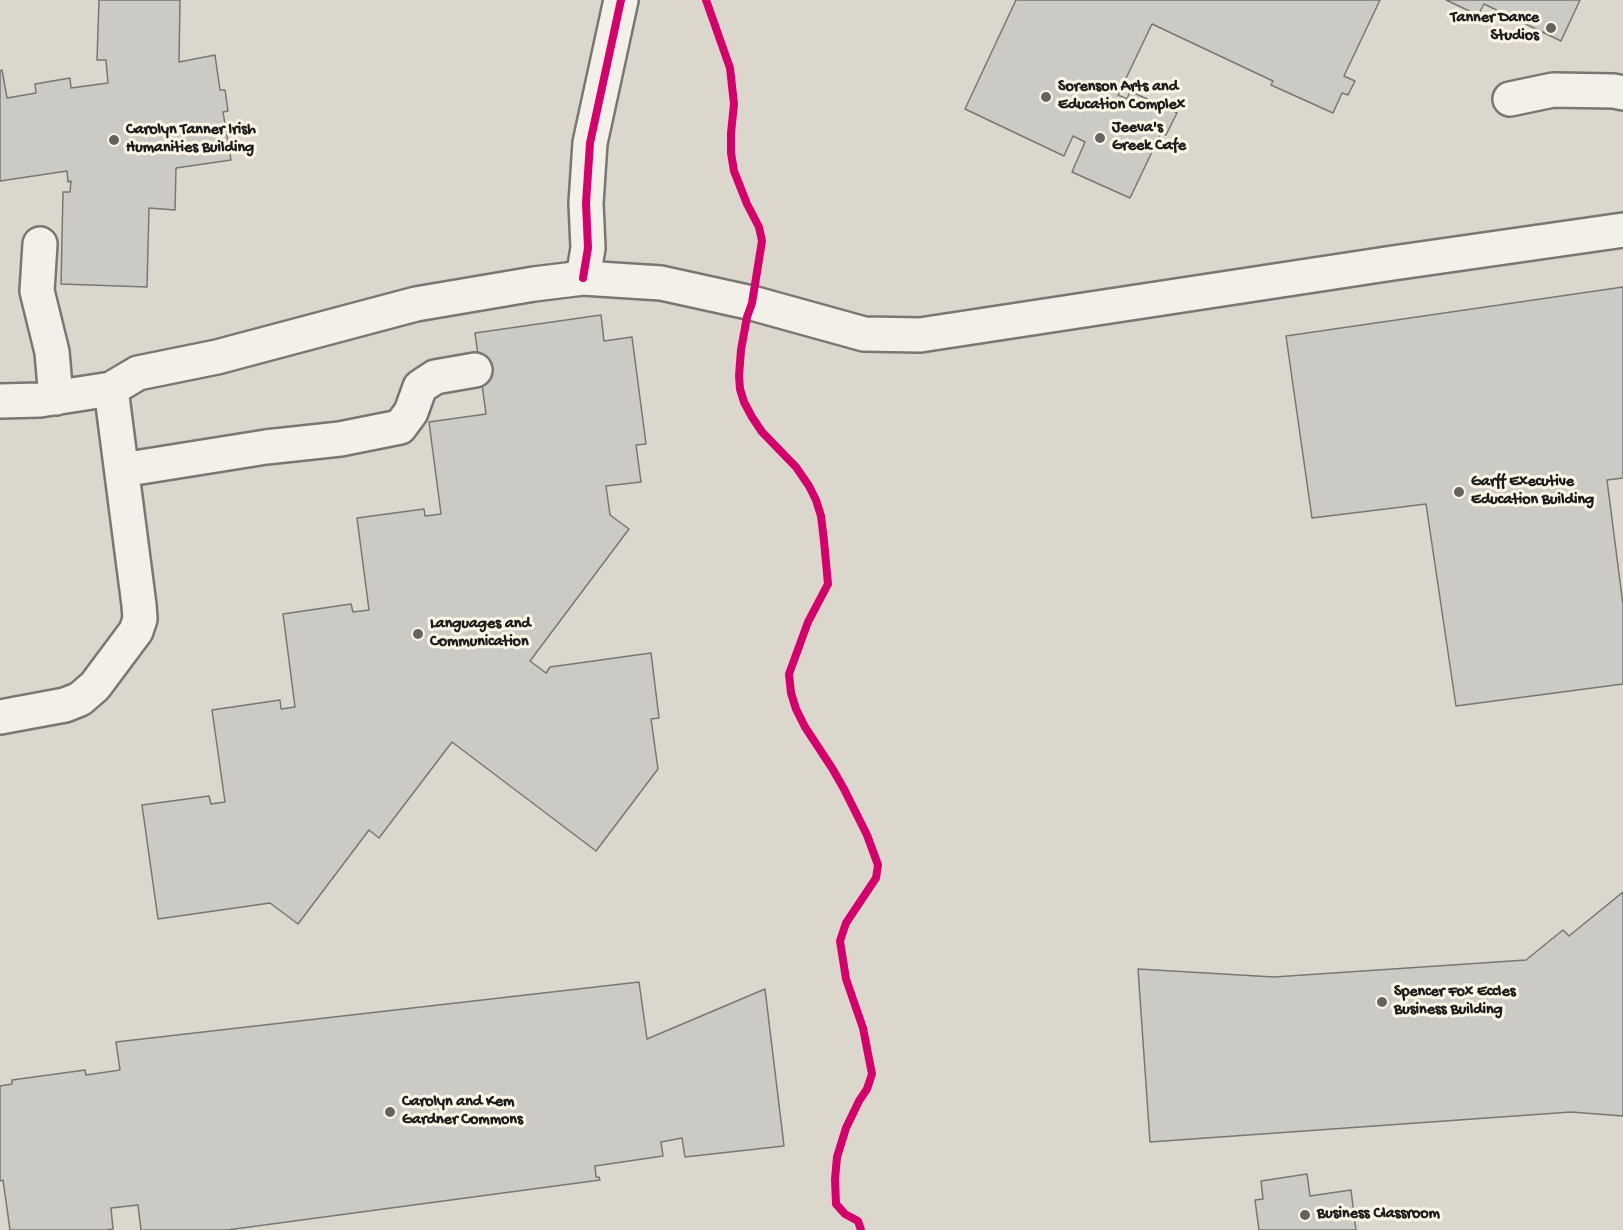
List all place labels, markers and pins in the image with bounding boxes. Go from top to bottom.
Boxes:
place label: Tanner Dance Studios [1450,9,1539,47]
marker: Tanner Dance Studios [1544,21,1558,35]
place label: Sorenson Arts and Education Complex [1058,78,1185,116]
marker: Sorenson Arts and Education Complex [1039,90,1053,104]
place label: Jeeva's Greek Cafe [1112,119,1186,157]
place label: Carolyn Tanner Irish Humanities Building [126,121,256,159]
marker: Jeeva's Greek Cafe [1093,131,1107,145]
marker: Carolyn Tanner Irish Humanities Building [107,133,121,147]
place label: Garff Executive Education Building [1471,473,1594,511]
marker: Garff Executive Education Building [1452,485,1466,499]
place label: Languages and Communication [430,615,531,653]
marker: Languages and Communication [411,627,425,641]
place label: Spencer Fox Eccles Business Building [1394,983,1516,1021]
marker: Spencer Fox Eccles Business Building [1375,995,1389,1009]
place label: Carolyn and Kem Gardner Commons [402,1093,523,1131]
marker: Carolyn and Kem Gardner Commons [383,1105,397,1119]
place label: Business Classroom [1317,1205,1440,1225]
marker: Business Classroom [1298,1208,1312,1222]

